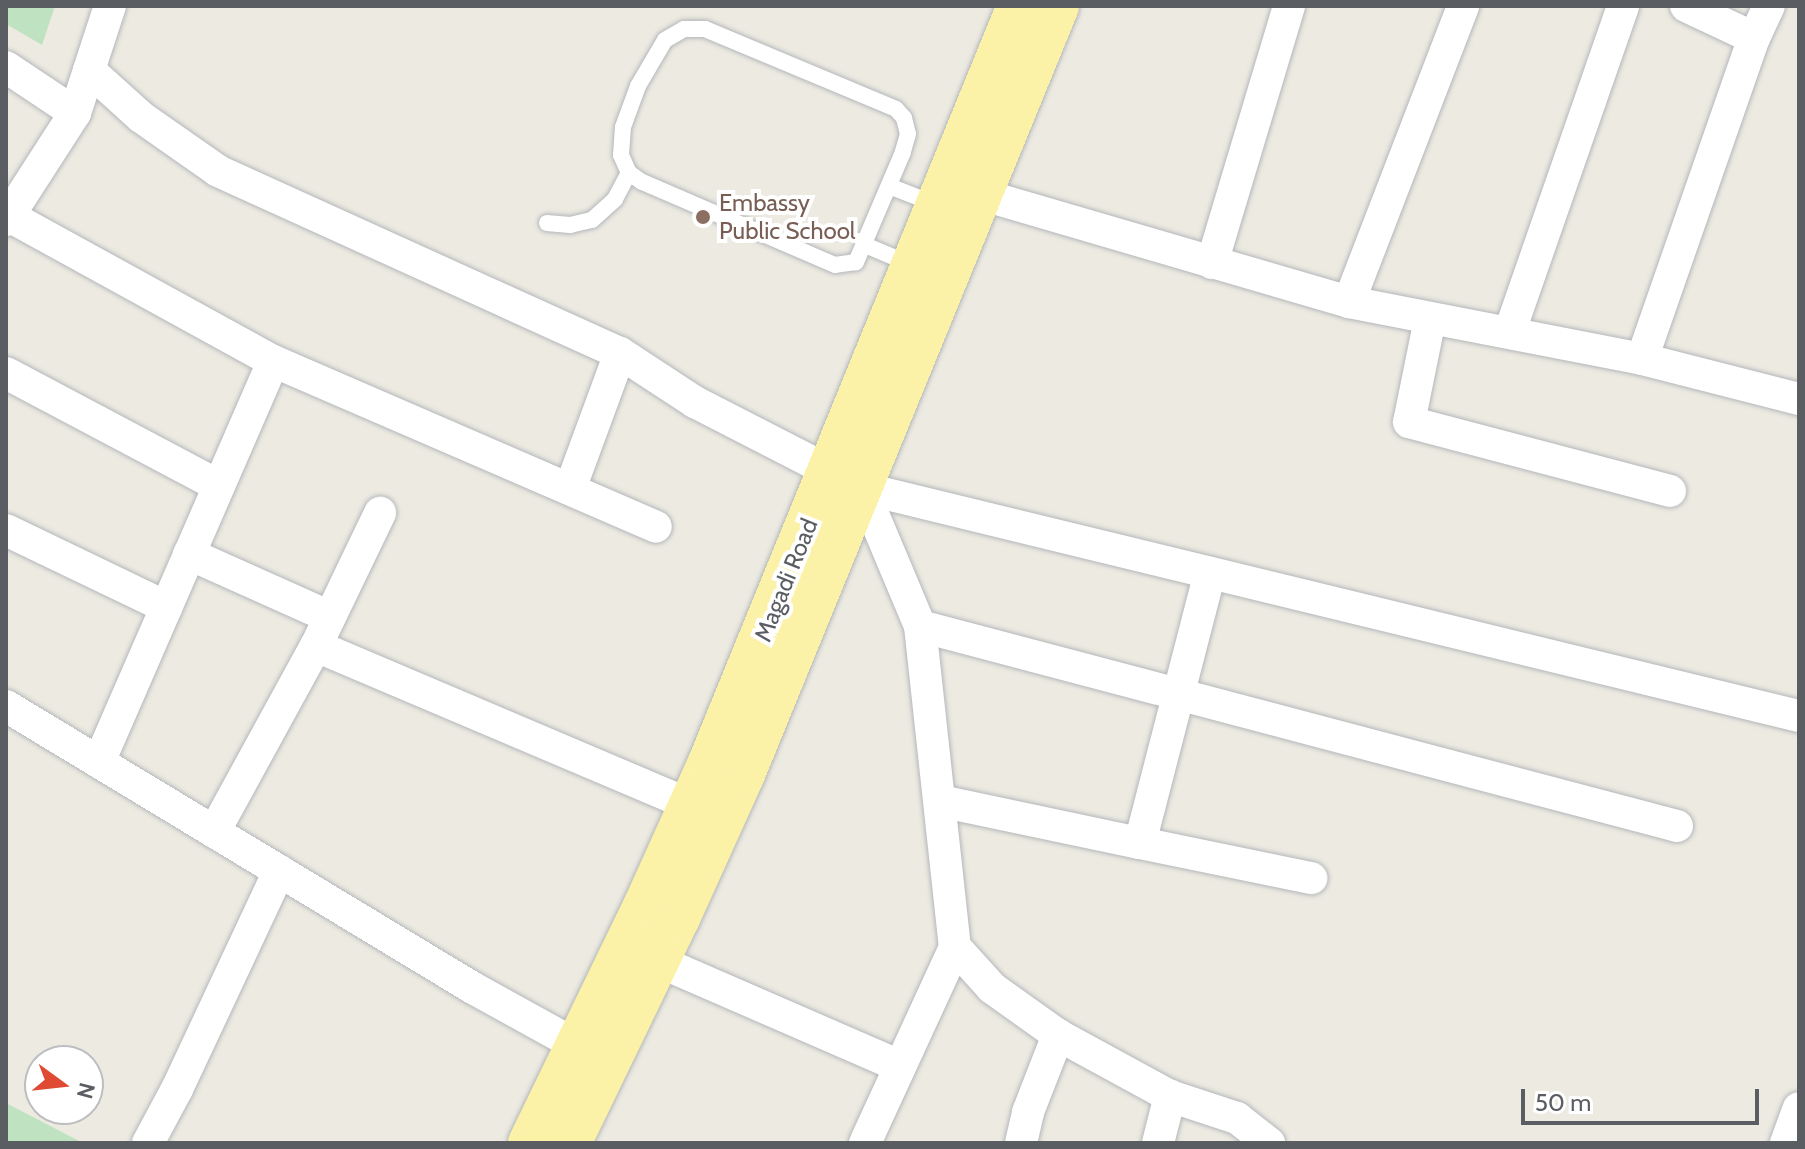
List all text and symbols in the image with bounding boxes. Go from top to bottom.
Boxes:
place label: Embassy Public School [719,189,856,245]
marker: Embassy Public School [694,208,712,226]
street label: Magadi Road [748,514,824,646]
north arrow [24,1045,104,1125]
scale bar [1525,1073,1763,1123]
text: N [71,1080,101,1102]
text: 50 m [1535,1088,1591,1117]

